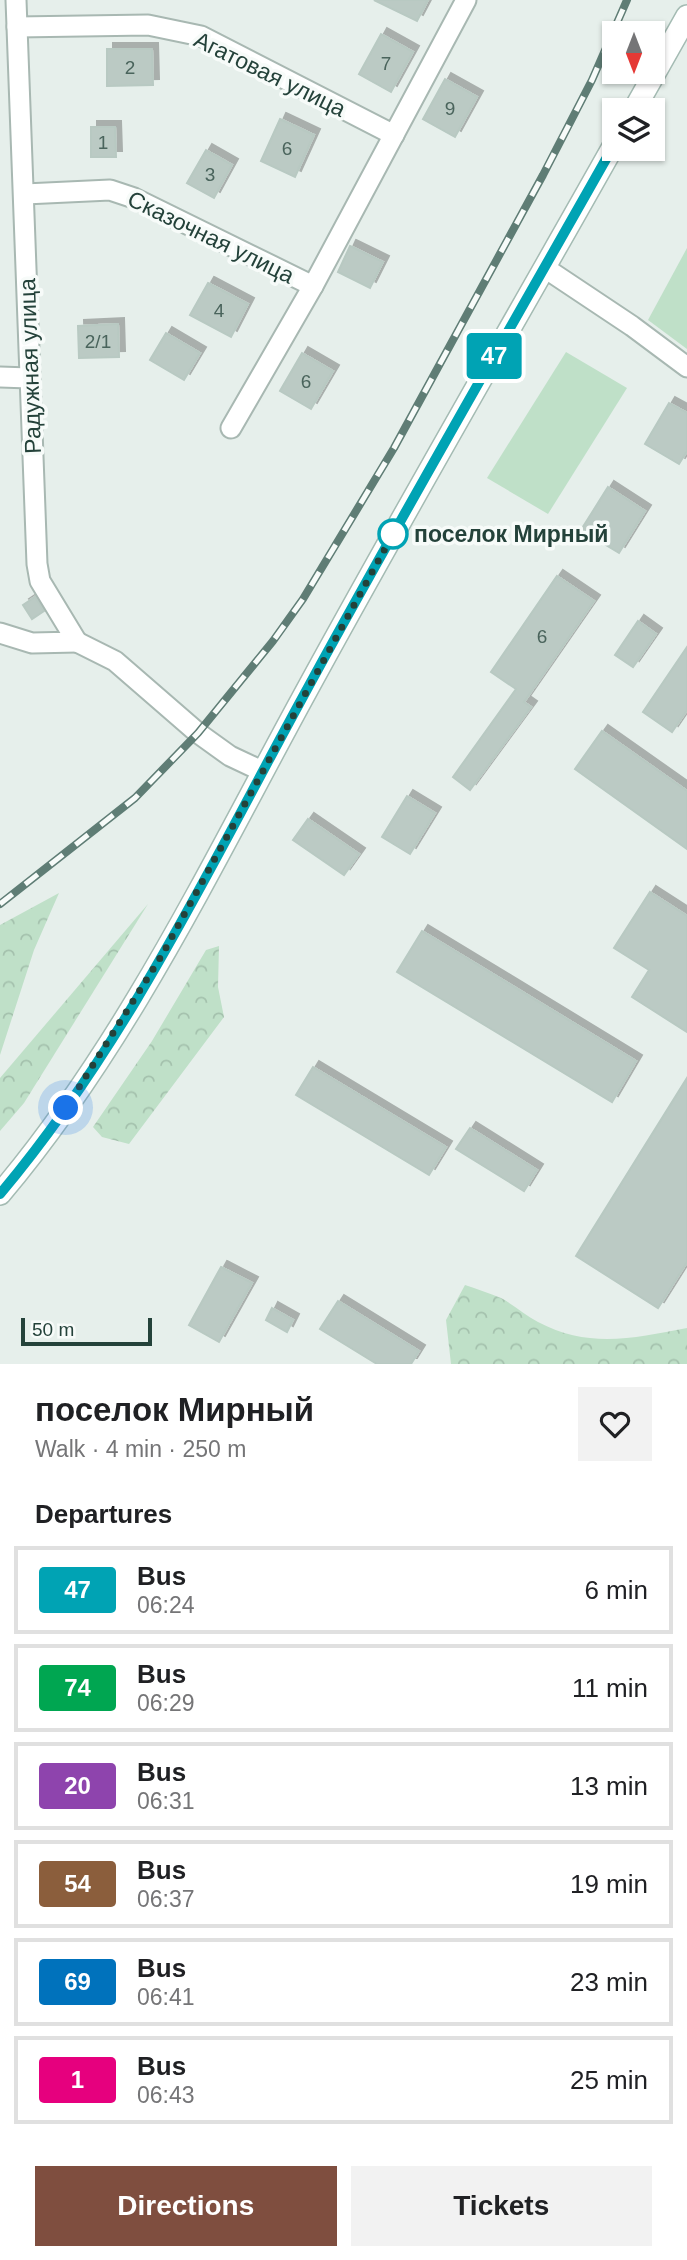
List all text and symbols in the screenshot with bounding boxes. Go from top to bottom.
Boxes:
north arrow [602,21,665,84]
map controls [602,21,665,161]
street label: Агатовая улица [190,26,350,122]
house number: 7 [381,53,391,74]
house number: 2 [125,57,135,78]
house number: 9 [445,98,455,119]
button: layers [602,98,665,161]
house number: 1 [98,132,108,153]
house number: 6 [282,138,292,159]
house number: 3 [205,164,215,185]
street label: Сказочная улица [124,185,299,289]
street label: Радужная улица [14,278,46,454]
house number: 4 [214,300,225,321]
house number: 2/1 [85,331,111,352]
line badge: 47 [462,333,526,379]
text: 47 [481,342,507,369]
house number: 6 [301,371,311,392]
marker: поселок Мирный [378,519,408,549]
place label: поселок Мирный [414,521,609,547]
house number: 6 [537,626,547,647]
your location [48,1090,83,1125]
scale bar [21,1315,152,1347]
text: 50 m [32,1319,74,1340]
button: heart [578,1387,652,1461]
text: поселок Мирный [35,1391,314,1428]
text: Walk · 4 min · 250 m [35,1436,246,1462]
text: Departures [35,1499,172,1529]
text: Bus [137,1561,186,1591]
text: 6 min [584,1575,648,1605]
text: 47 [64,1576,91,1603]
text: 06:24 [137,1592,195,1618]
text: Bus [137,1659,186,1689]
text: 11 min [572,1673,648,1703]
text: 74 [64,1674,91,1701]
text: 06:29 [137,1690,195,1716]
text: Bus [137,1757,186,1787]
text: 13 min [570,1771,648,1801]
text: 20 [64,1772,91,1799]
text: 06:31 [137,1788,195,1814]
text: Bus [137,1855,186,1885]
text: 19 min [570,1869,648,1899]
text: 54 [64,1870,91,1897]
text: 06:37 [137,1886,195,1912]
text: Bus [137,1953,186,1983]
text: 23 min [570,1967,648,1997]
text: 69 [64,1968,91,1995]
text: 06:41 [137,1984,195,2010]
text: Bus [137,2051,186,2081]
text: 25 min [570,2065,648,2095]
text: 1 [71,2066,84,2093]
text: 06:43 [137,2082,195,2108]
button: Directions [35,2166,337,2246]
button: Tickets [351,2166,652,2246]

